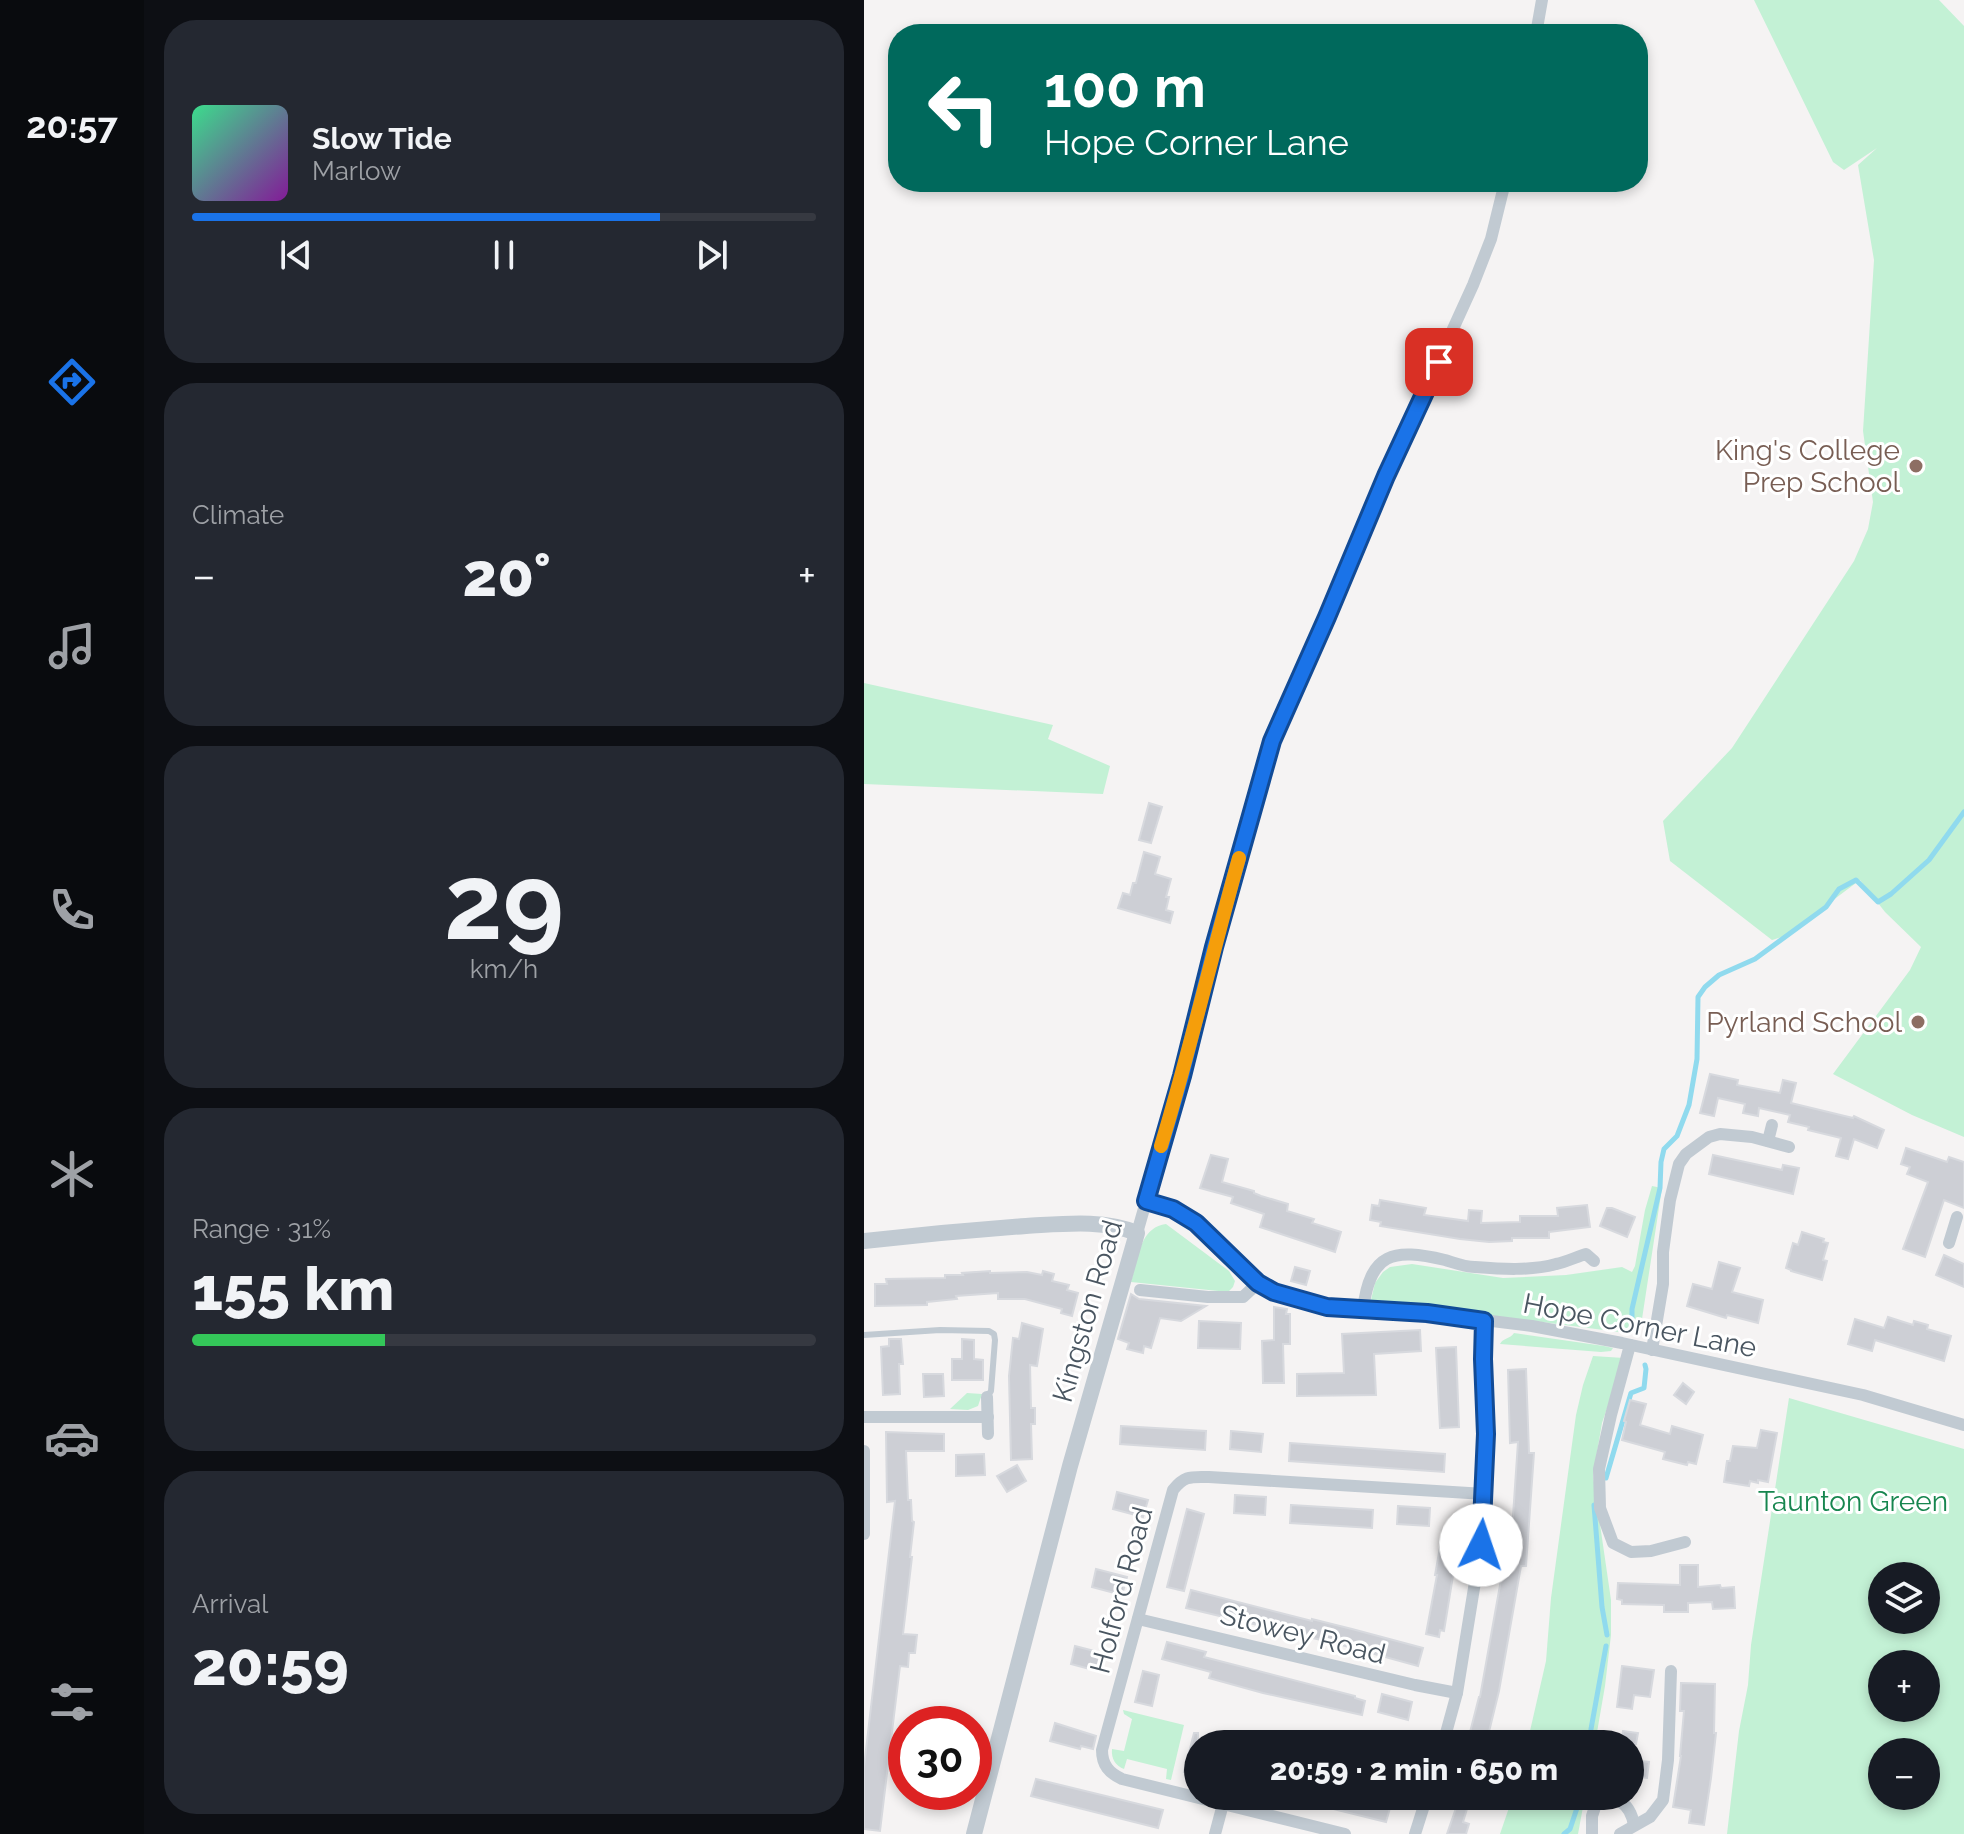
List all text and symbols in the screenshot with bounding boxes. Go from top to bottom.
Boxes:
text: 100 m [1044,54,1206,120]
icon: left [912,56,1016,160]
text: 20:57 [26,104,118,146]
text: Slow Tide [312,121,452,156]
text: Hope Corner Lane [1044,121,1349,163]
text: Marlow [312,156,401,186]
icon: previous [274,233,318,277]
icon: pause [482,233,526,277]
icon: next [690,233,734,277]
pin [1405,328,1473,396]
icon: arrive [1417,340,1461,384]
icon: directions [44,354,100,410]
place label: King's College Prep School [1715,434,1900,499]
marker: King's College Prep School [1907,457,1925,475]
text: Climate [192,500,284,530]
text: 20° [463,540,551,610]
text: − [192,550,216,601]
text: + [798,550,816,601]
icon: music [44,618,100,674]
text: 29 [444,841,564,963]
icon: phone [44,882,100,938]
text: km/h [470,954,538,984]
place label: Pyrland School [1706,1006,1902,1039]
marker: Pyrland School [1909,1013,1927,1031]
icon: climate [44,1146,100,1202]
text: Range · 31% [192,1214,331,1244]
street label: Kingston Road [1046,1216,1129,1406]
text: 155 km [192,1254,394,1324]
street label: Hope Corner Lane [1520,1287,1759,1364]
icon: car [44,1410,100,1466]
park label: Taunton Green [1758,1485,1948,1518]
street label: Holford Road [1083,1503,1160,1677]
position arrow [1439,1503,1523,1587]
map controls [1868,1562,1940,1810]
button: layers [1868,1562,1940,1634]
text: Arrival [192,1589,268,1619]
street label: Stowey Road [1217,1598,1389,1671]
text: 20:59 [192,1629,349,1699]
button: + [1868,1650,1940,1722]
icon: filters [44,1674,100,1730]
speed limit sign: 30 [888,1706,992,1810]
button: − [1868,1738,1940,1810]
text: 20:59 · 2 min · 650 m [1270,1752,1558,1787]

